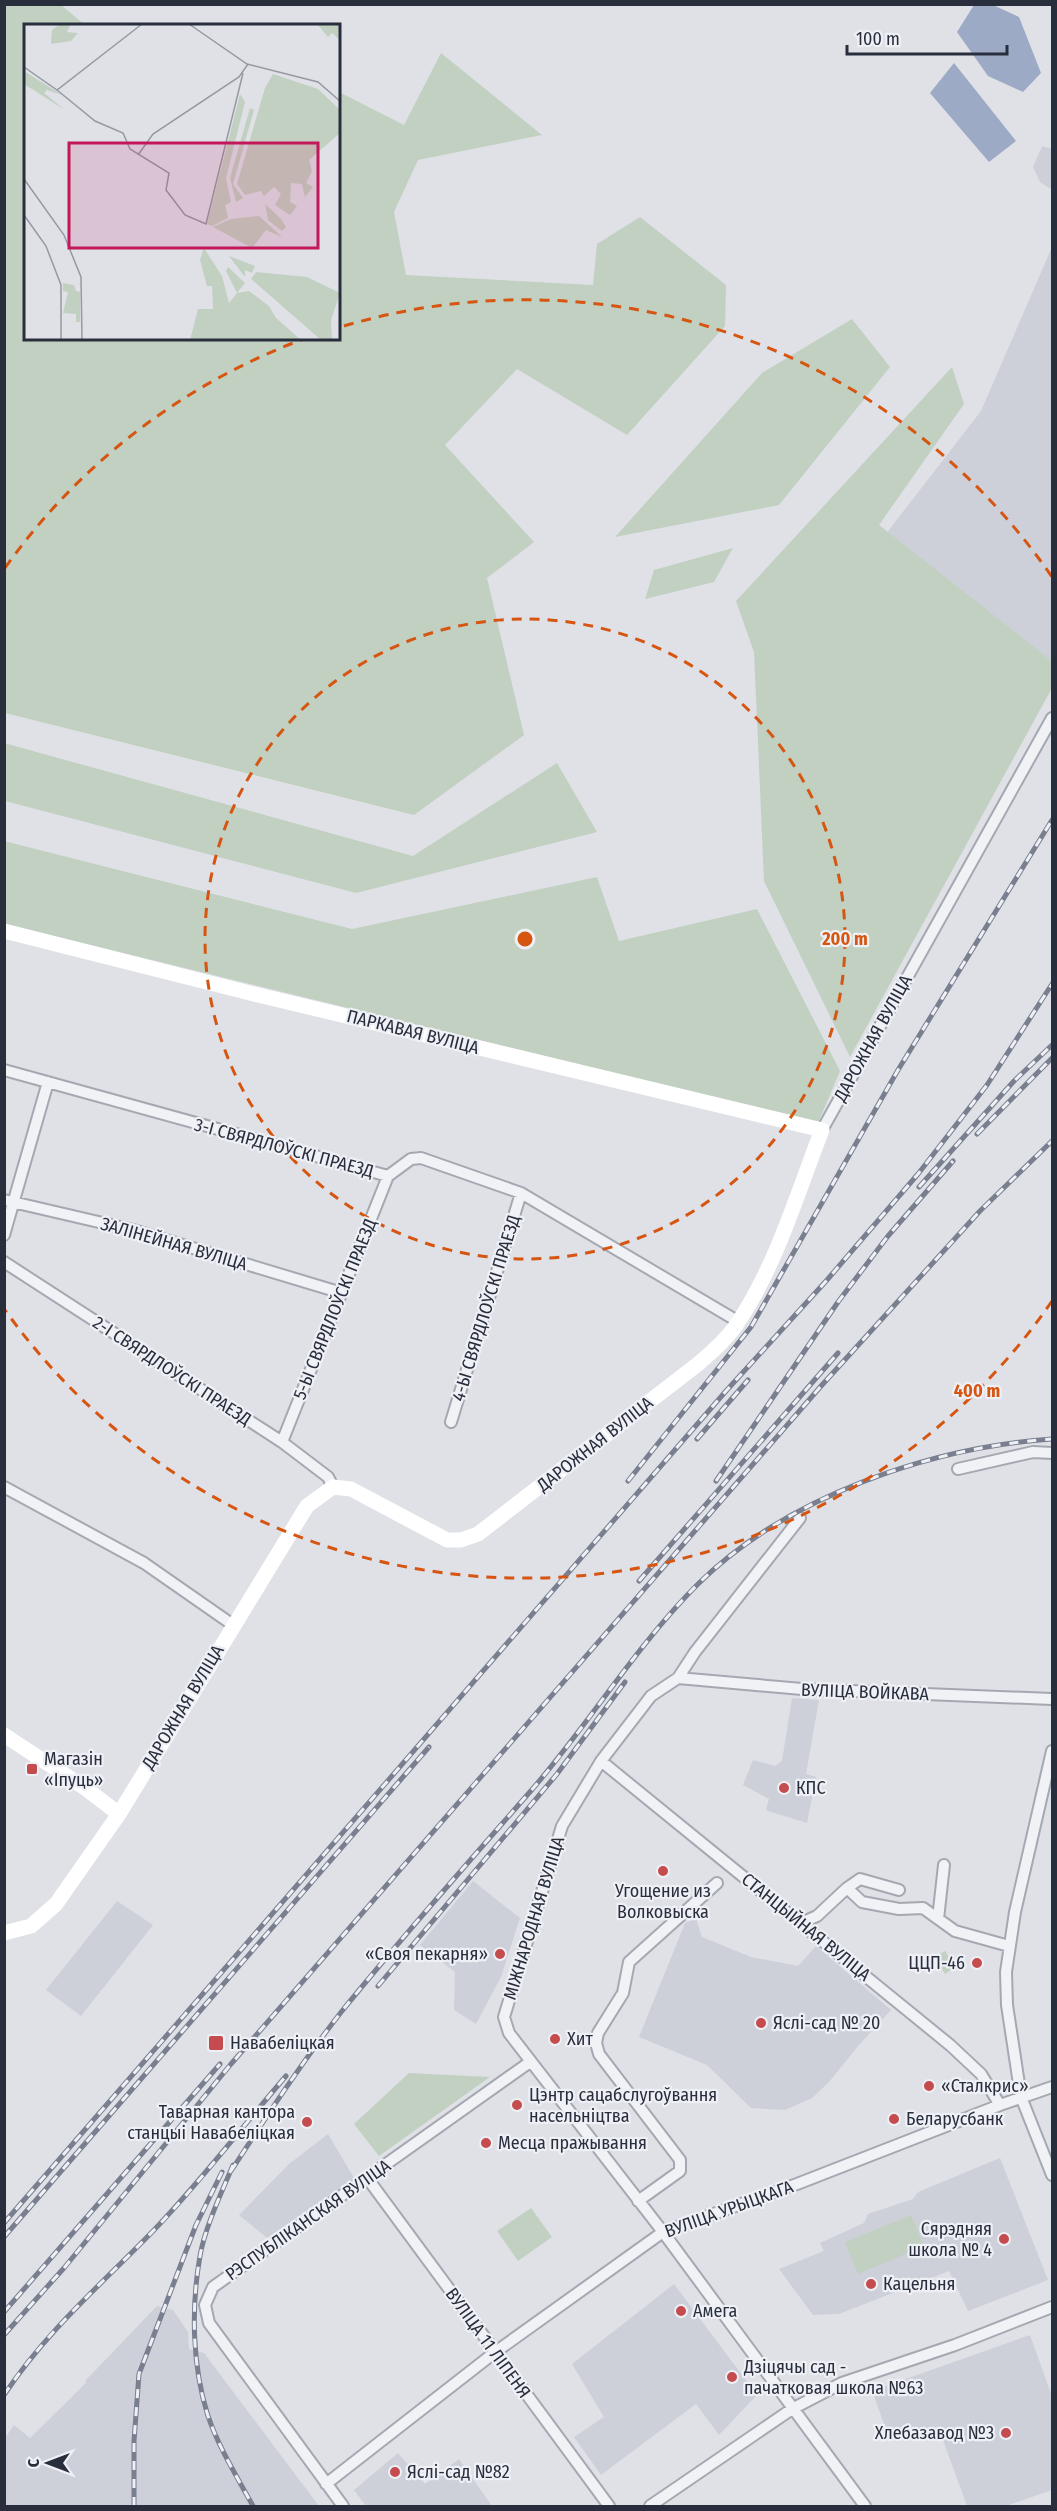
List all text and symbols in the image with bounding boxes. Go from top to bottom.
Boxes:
scale bar [847,18,1008,56]
inset map [24,24,340,340]
text: 100 m [856,28,900,50]
text: 200 m [821,928,868,950]
centre of rings [515,929,535,949]
street label: ДАРОЖНАЯ ВУЛІЦА [829,970,917,1106]
street label: ПАРКАВАЯ ВУЛІЦА [345,1005,482,1059]
street label: 3-І СВЯРДЛОЎСКІ ПРАЕЗД [192,1113,376,1183]
street label: 4-Ы СВЯРДЛОЎСКІ ПРАЕЗД [446,1212,525,1404]
street label: ЗАЛІНЕЙНАЯ ВУЛІЦА [98,1213,250,1276]
street label: 5-Ы СВЯРДЛОЎСКІ ПРАЕЗД [288,1215,381,1403]
street label: 2-І СВЯРДЛОЎСКІ ПРАЕЗД [89,1311,256,1430]
text: 400 m [954,1380,1000,1402]
street label: ДАРОЖНАЯ ВУЛІЦА [532,1392,658,1497]
street label: ДАРОЖНАЯ ВУЛІЦА [137,1640,229,1774]
street label: ВУЛІЦА ВОЙКАВА [801,1679,930,1705]
place label: Магазін «Іпуць» [44,1748,103,1791]
marker: Магазін «Іпуць» [25,1762,39,1776]
place label: КПС [796,1777,826,1799]
marker: КПС [777,1781,791,1795]
street label: МІЖНАРОДНАЯ ВУЛІЦА [499,1833,569,2002]
marker: Угощение из Волковыска [656,1864,670,1878]
street label: СТАНЦЫЙНАЯ ВУЛІЦА [737,1868,875,1986]
place label: Угощение из Волковыска [614,1880,711,1923]
place label: «Своя пекарня» [365,1943,488,1965]
marker: «Своя пекарня» [493,1947,507,1961]
place label: ЦЦП-46 [908,1952,965,1974]
marker: ЦЦП-46 [970,1956,984,1970]
place label: Яслі-сад № 20 [773,2012,880,2034]
marker: Яслі-сад № 20 [754,2016,768,2030]
place label: Хит [567,2028,593,2050]
place label: Навабеліцкая [230,2032,335,2054]
marker: Хит [548,2032,562,2046]
marker: Навабеліцкая [207,2034,225,2052]
place label: «Сталкрис» [941,2075,1029,2097]
marker: «Сталкрис» [922,2079,936,2093]
place label: Цэнтр сацабслугоўвання насельніцтва [529,2084,717,2127]
marker: Цэнтр сацабслугоўвання насельніцтва [510,2098,524,2112]
place label: Таварная кантора станцыі Навабеліцкая [127,2101,295,2144]
place label: Беларусбанк [906,2108,1004,2130]
marker: Беларусбанк [887,2112,901,2126]
marker: Таварная кантора станцыі Навабеліцкая [300,2115,314,2129]
place label: Месца пражывання [498,2132,647,2154]
marker: Месца пражывання [479,2136,493,2150]
street label: РЭСПУБЛІКАНСКАЯ ВУЛІЦА [221,2154,395,2285]
street label: ВУЛІЦА УРЫЦКАГА [662,2175,797,2242]
place label: Сярэдняя школа № 4 [908,2218,992,2261]
marker: Сярэдняя школа № 4 [997,2232,1011,2246]
place label: Кацельня [883,2273,955,2295]
marker: Кацельня [864,2277,878,2291]
street label: ВУЛІЦА 11 ЛІПЕНЯ [441,2284,535,2402]
place label: Амега [693,2300,738,2322]
marker: Амега [674,2304,688,2318]
place label: Дзіцячы сад - пачатковая школа №63 [743,2356,923,2399]
marker: Дзіцячы сад - пачатковая школа №63 [725,2370,739,2384]
place label: Хлебазавод №3 [875,2422,994,2444]
marker: Хлебазавод №3 [999,2426,1013,2440]
north arrow [18,2433,78,2493]
text: С [24,2458,43,2467]
place label: Яслі-сад №82 [407,2461,510,2483]
marker: Яслі-сад №82 [388,2465,402,2479]

